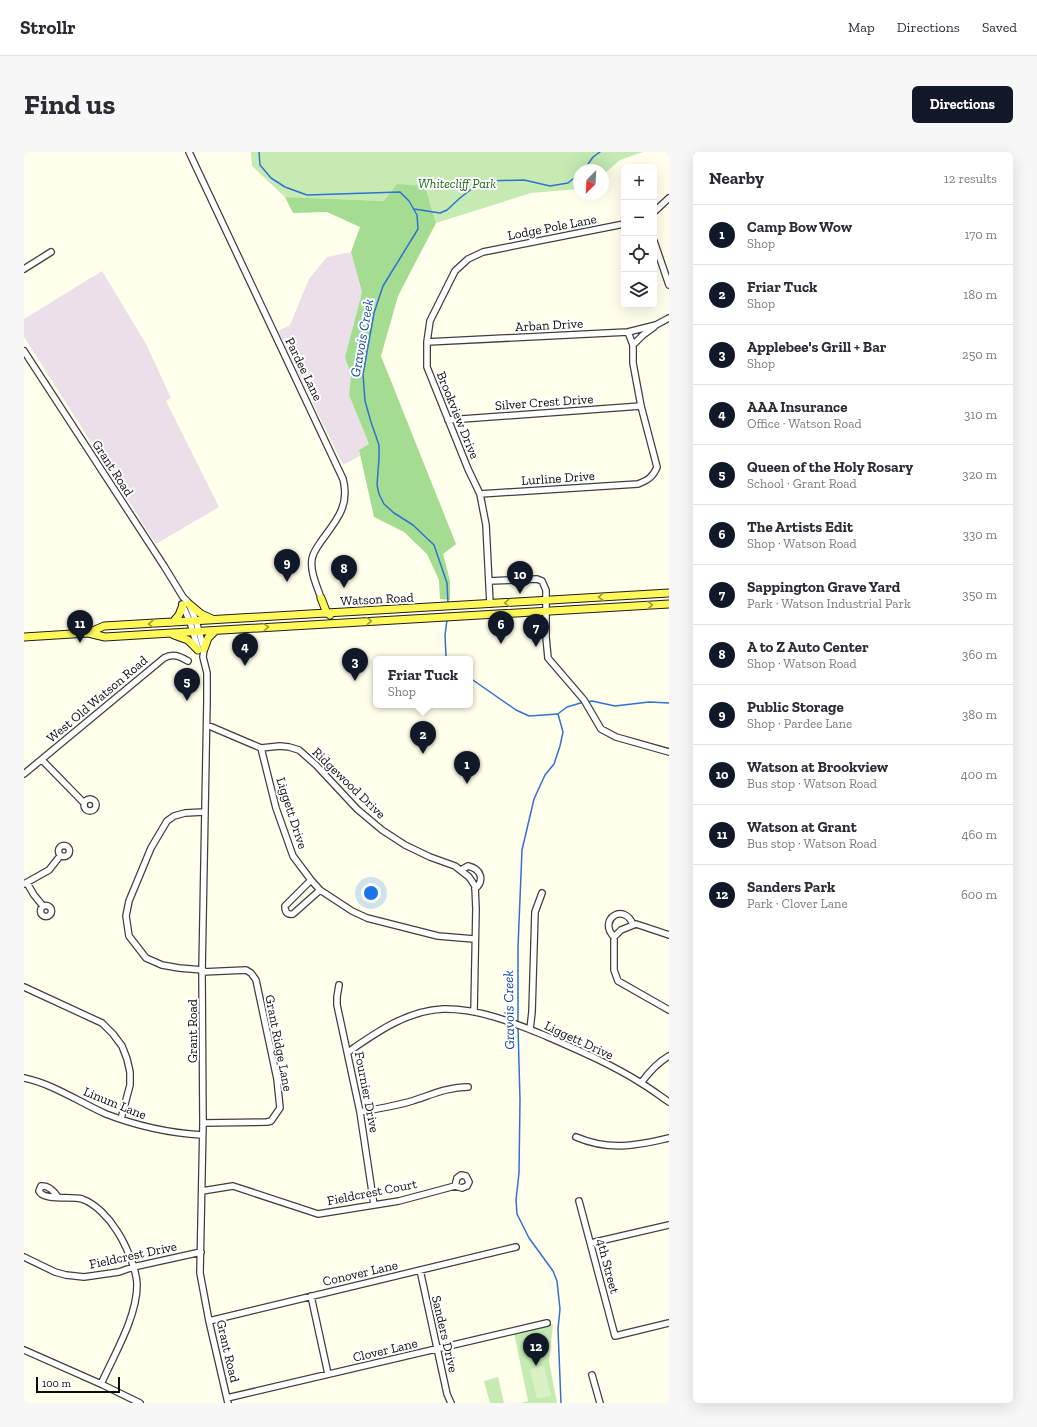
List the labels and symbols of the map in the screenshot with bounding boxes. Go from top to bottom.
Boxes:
north arrow [573,164,609,200]
park label: Whitecliff Park [418,176,496,191]
street label: Lodge Pole Lane [506,211,598,243]
water label: Gravois Creek [347,298,377,378]
street label: Arban Drive [515,316,583,334]
street label: Pardee Lane [282,335,326,403]
street label: Brookview Drive [434,369,482,461]
street label: Silver Crest Drive [494,391,594,413]
street label: Grant Road [89,437,137,499]
street label: Lurline Drive [521,468,595,488]
pin: 9 [274,549,300,582]
pin: 8 [331,555,357,588]
pin: 10 [507,561,533,594]
street label: Watson Road [340,590,414,608]
one-way arrow [598,593,604,602]
one-way arrow [504,598,510,607]
one-way arrow [647,601,653,609]
pin: 11 [67,610,93,643]
pin: 6 [488,611,514,644]
pin: 7 [523,614,549,647]
one-way arrow [366,617,372,626]
one-way arrow [148,619,154,628]
one-way arrow [263,623,269,632]
pin: 4 [232,633,258,666]
pin: 3 [342,648,368,681]
street label: West Old Watson Road [44,652,150,746]
pin: 5 [174,668,200,701]
pin: 2 [410,721,436,754]
street label: Ridgewood Drive [309,744,389,822]
pin: 1 [454,751,480,784]
street label: Liggett Drive [273,775,311,851]
your location [361,883,381,903]
water label: Gravois Creek [500,970,518,1050]
street label: Grant Ridge Lane [262,994,296,1092]
street label: Grant Road [185,999,200,1063]
street label: Liggett Drive [542,1018,616,1062]
street label: Fournier Drive [352,1050,382,1134]
street label: Linum Lane [81,1084,149,1122]
street label: Fieldcrest Court [326,1176,418,1208]
street label: 4th Street [593,1237,623,1295]
street label: Fieldcrest Drive [88,1238,178,1272]
street label: Conover Lane [321,1257,399,1289]
street label: Sanders Drive [429,1294,461,1374]
street label: Grant Road [214,1318,242,1384]
pin: 12 [523,1333,549,1366]
street label: Clover Lane [351,1335,419,1365]
scale bar [36,1375,120,1394]

